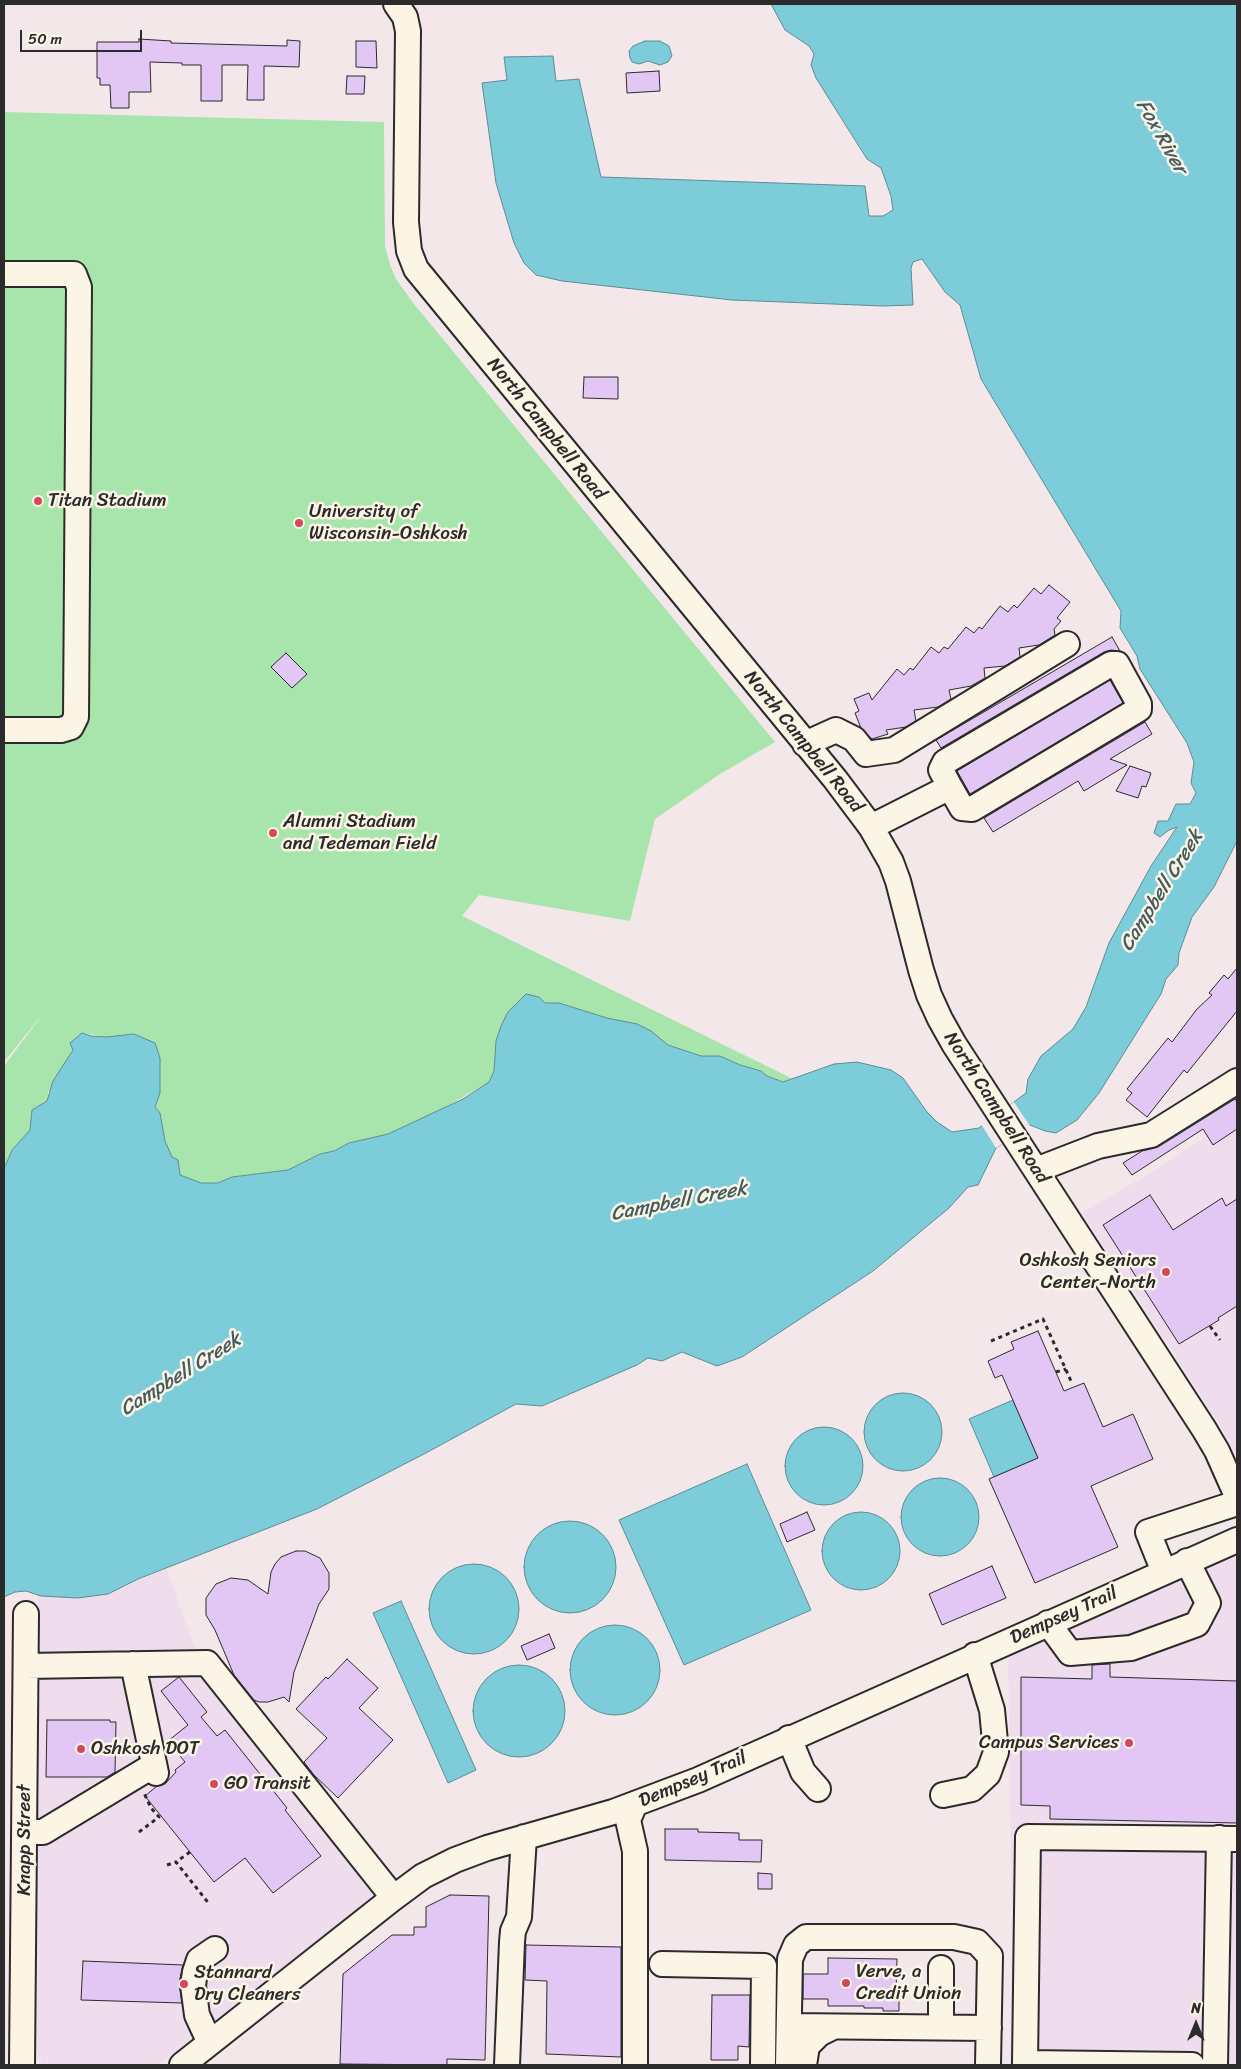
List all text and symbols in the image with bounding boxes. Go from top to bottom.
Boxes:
scale bar [22,20,145,52]
text: 50 m [28,26,62,52]
water label: Fox River [1130,96,1192,178]
street label: North Campbell Road [482,353,610,505]
place label: Titan Stadium [48,490,167,512]
marker: Titan Stadium [32,495,44,507]
place label: University of Wisconsin-Oshkosh [309,501,468,545]
marker: University of Wisconsin-Oshkosh [293,517,305,529]
street label: North Campbell Road [739,666,867,818]
place label: Alumni Stadium and Tedeman Field [283,811,436,855]
water label: Campbell Creek [1115,826,1209,956]
marker: Alumni Stadium and Tedeman Field [267,827,279,839]
street label: North Campbell Road [938,1028,1054,1188]
water label: Campbell Creek [609,1177,749,1227]
place label: Oshkosh Seniors Center-North [1019,1250,1156,1294]
marker: Oshkosh Seniors Center-North [1160,1266,1172,1278]
water label: Campbell Creek [116,1328,246,1422]
street label: Dempsey Trail [1007,1582,1121,1650]
place label: Campus Services [979,1732,1119,1754]
marker: Campus Services [1123,1737,1135,1749]
place label: Oshkosh DOT [91,1738,199,1760]
marker: Oshkosh DOT [75,1743,87,1755]
street label: Dempsey Trail [636,1747,750,1813]
place label: GO Transit [224,1773,311,1795]
marker: GO Transit [208,1778,220,1790]
street label: Knapp Street [14,1784,36,1896]
place label: Verve, a Credit Union [856,1961,961,2005]
place label: Stannard Dry Cleaners [194,1962,300,2006]
marker: Verve, a Credit Union [840,1977,852,1989]
marker: Stannard Dry Cleaners [178,1978,190,1990]
text: N [1191,1996,1201,2021]
north arrow [1171,1999,1221,2049]

